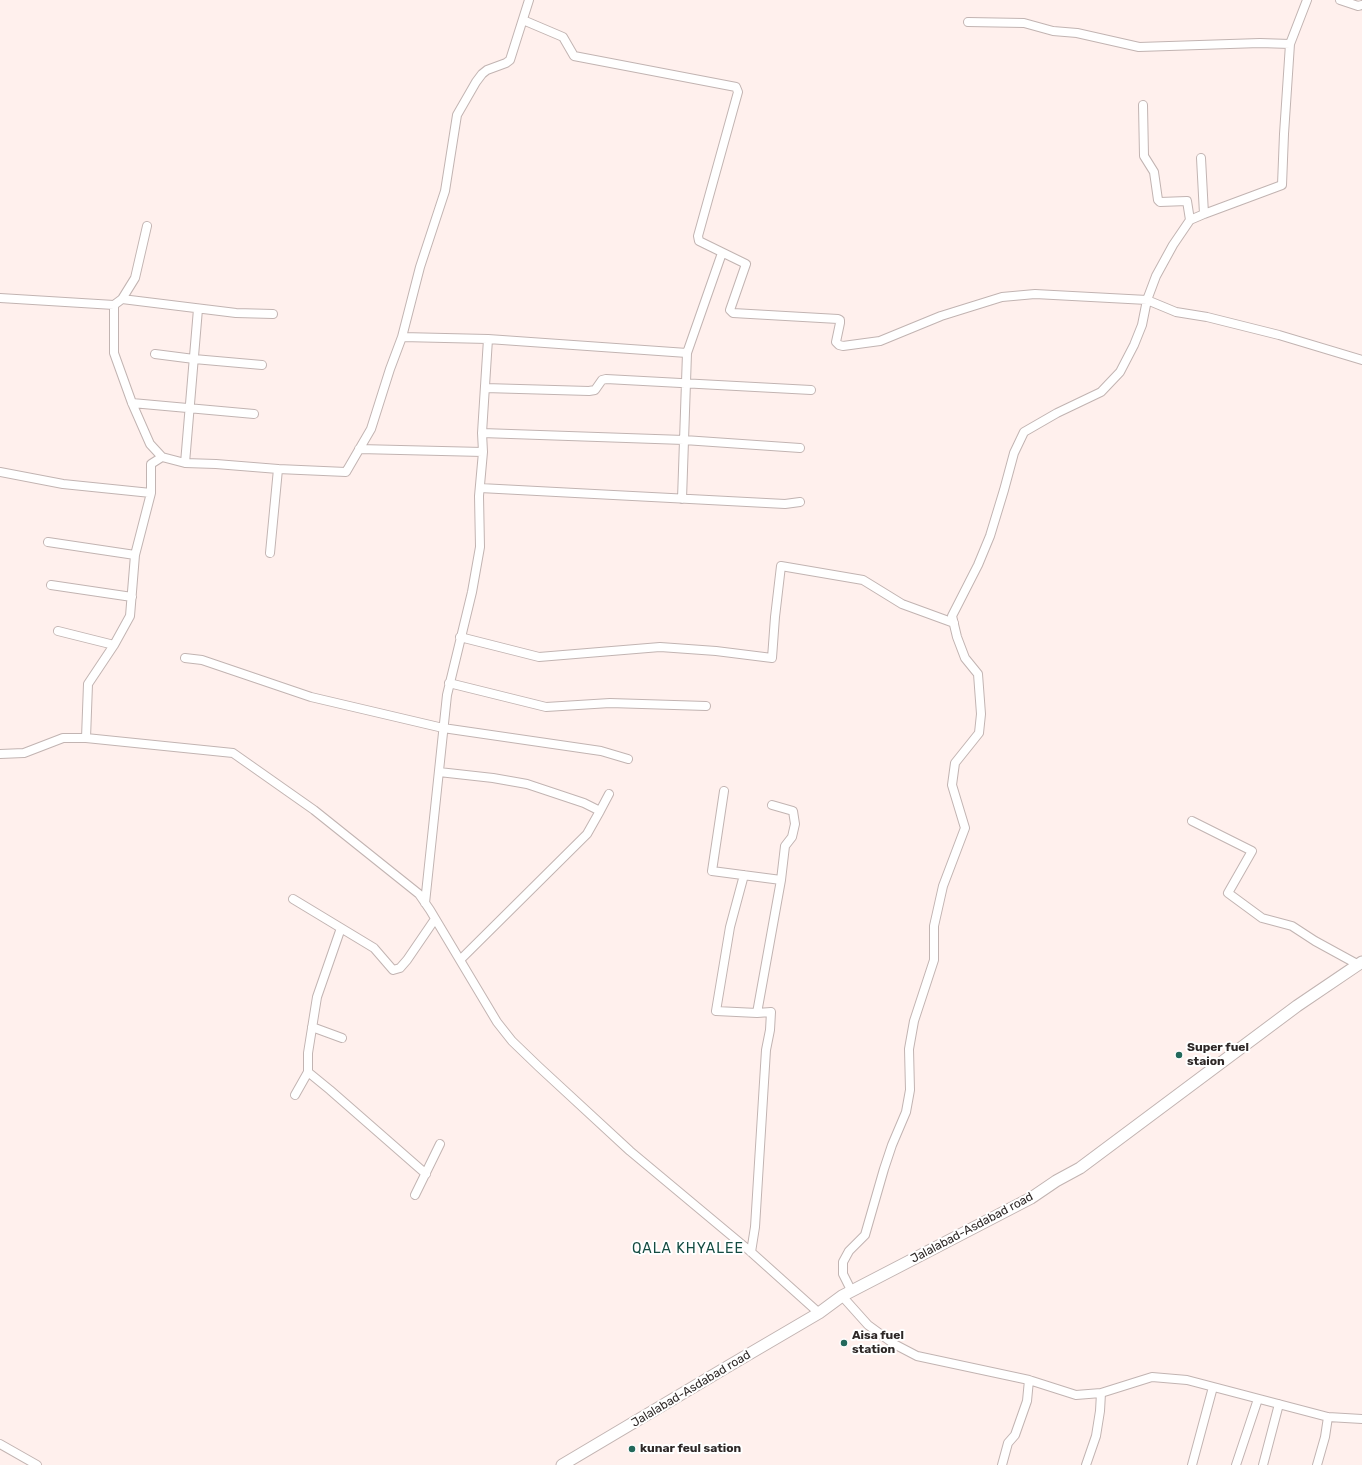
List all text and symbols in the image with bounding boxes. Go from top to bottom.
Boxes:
place label: Super fuel staion [1187,1041,1249,1069]
marker: Super fuel staion [1174,1050,1184,1060]
street label: Jalalabad-Asdabad road [908,1190,1036,1266]
district label: QALA KHYALEE [632,1241,744,1257]
place label: Aisa fuel station [852,1329,904,1357]
marker: Aisa fuel station [839,1338,849,1348]
street label: Jalalabad-Asdabad road [629,1348,753,1430]
place label: kunar feul sation [640,1442,741,1456]
marker: kunar feul sation [627,1444,637,1454]

